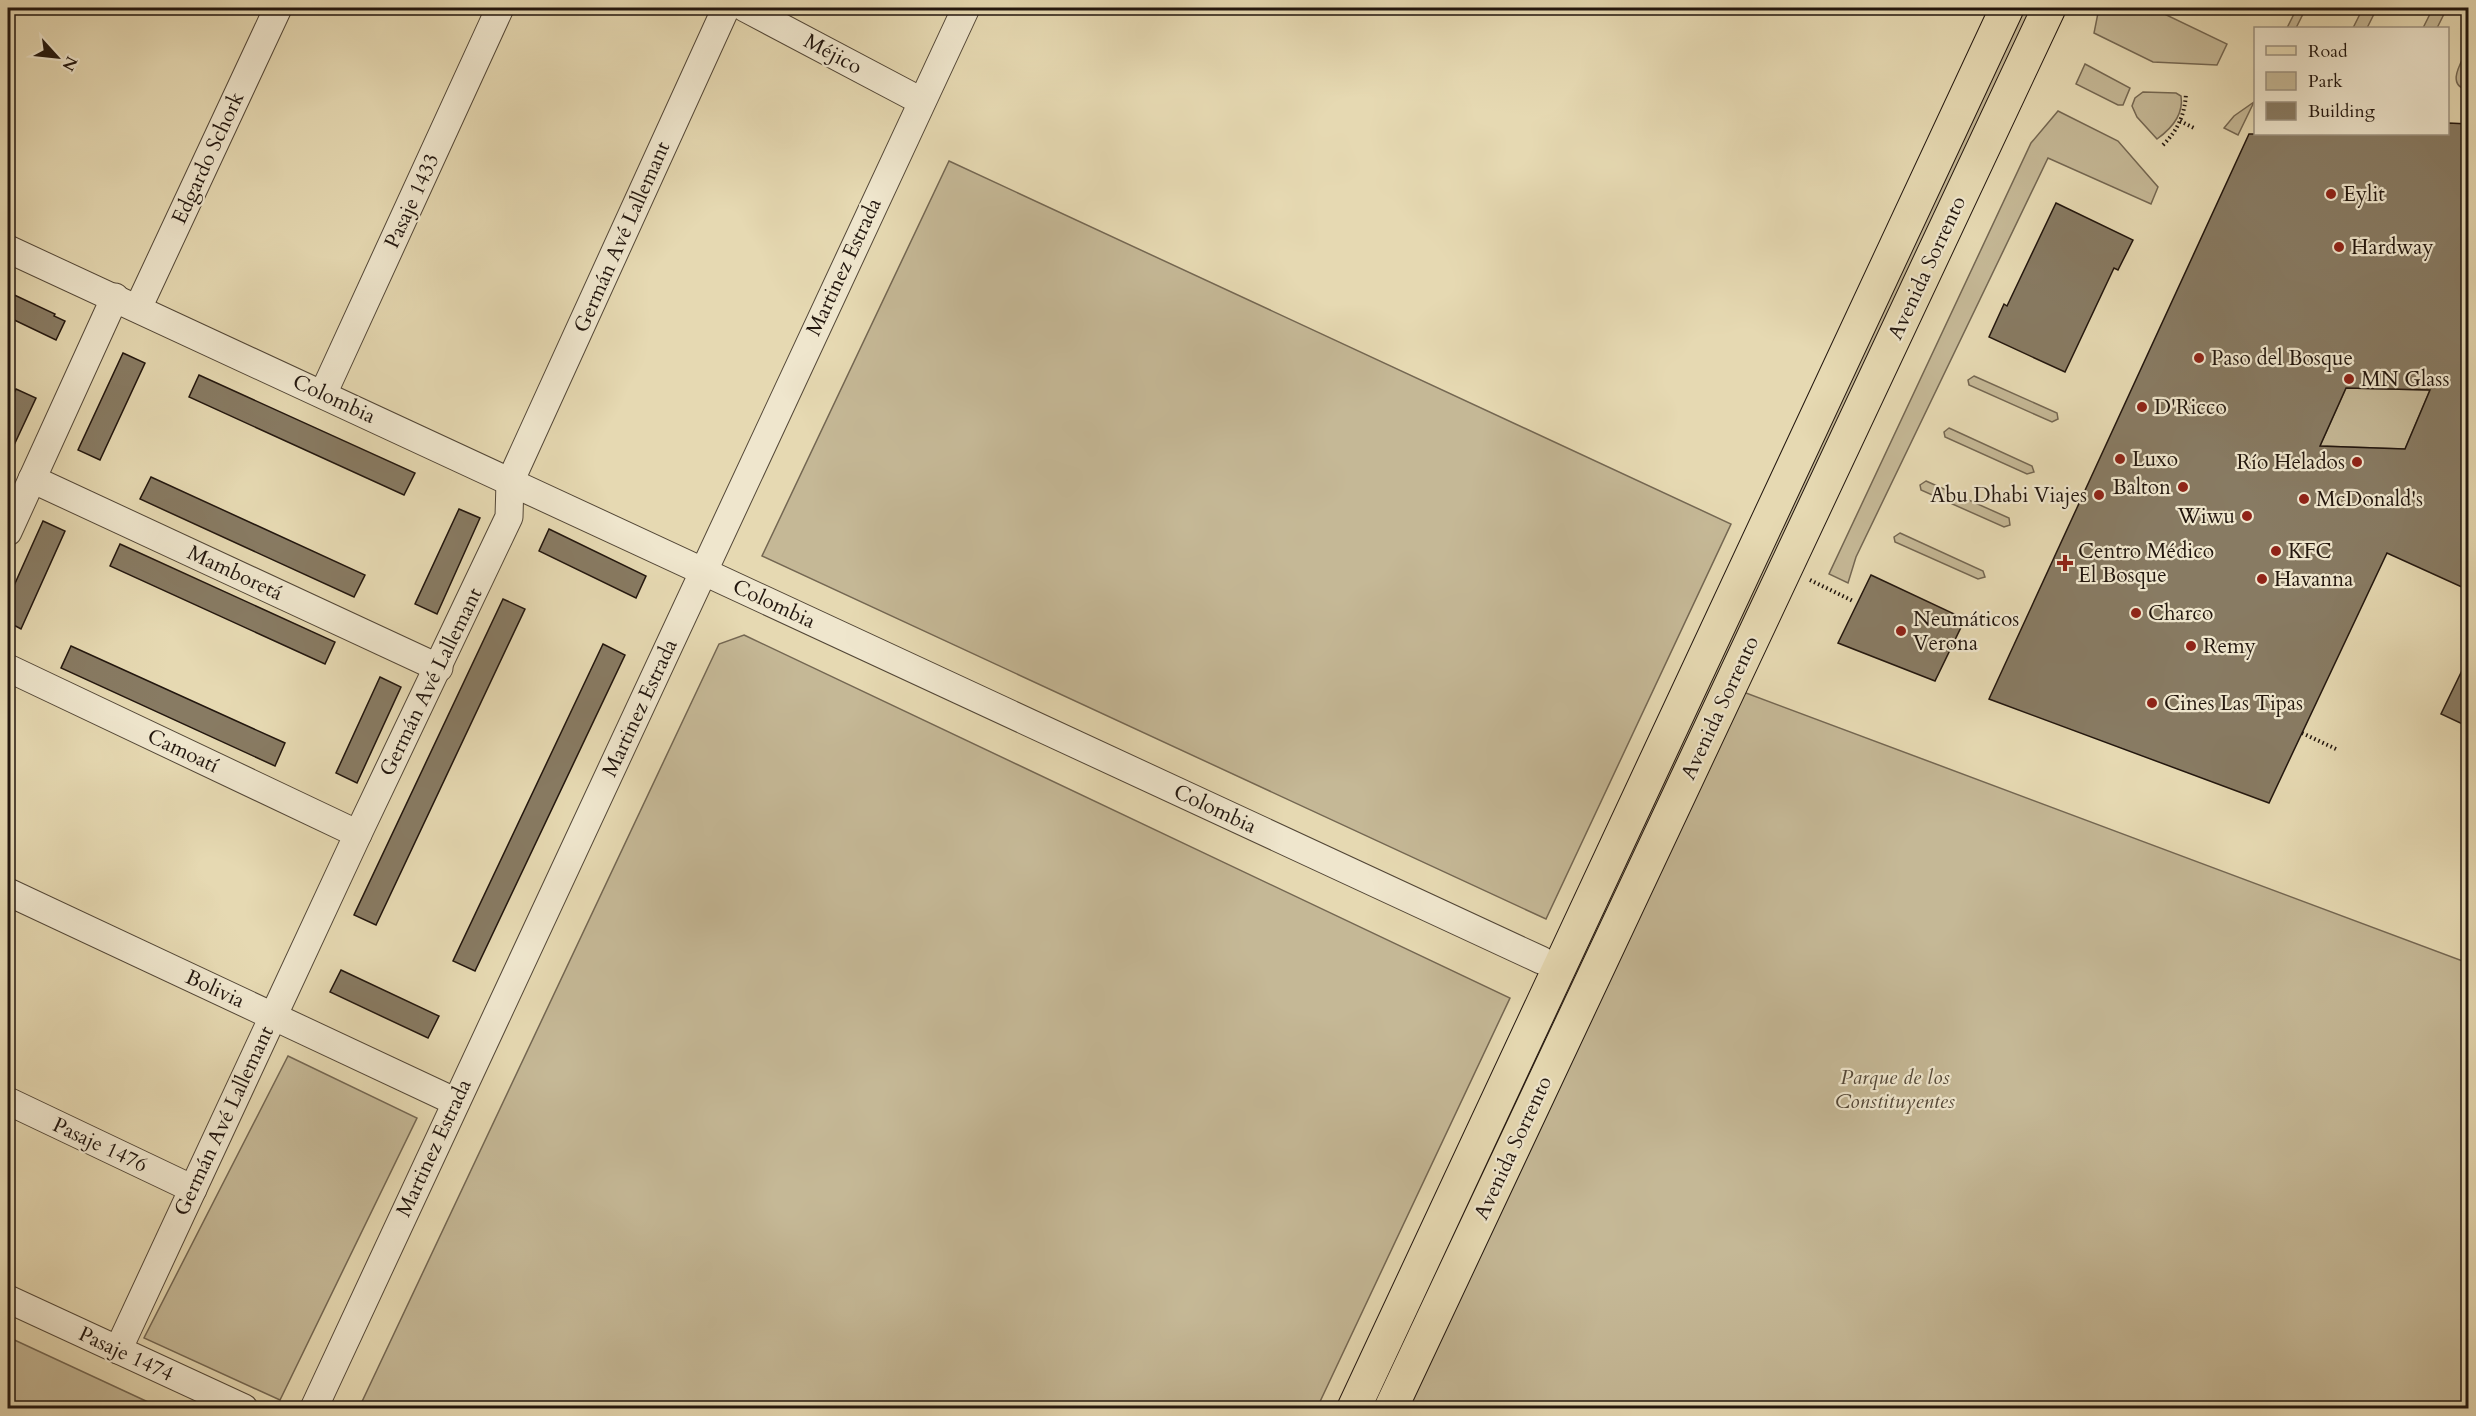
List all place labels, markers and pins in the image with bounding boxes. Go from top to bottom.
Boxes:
place label: Eylit [2343,180,2385,209]
marker: Eylit [2324,187,2338,201]
place label: Hardway [2351,233,2433,262]
marker: Hardway [2332,240,2346,254]
place label: Paso del Bosque [2211,344,2353,373]
marker: Paso del Bosque [2192,351,2206,365]
place label: MN Glass [2361,365,2449,394]
marker: MN Glass [2342,372,2356,386]
place label: D'Ricco [2154,393,2227,422]
marker: D'Ricco [2135,400,2149,414]
place label: Luxo [2132,445,2178,474]
place label: Río Helados [2236,448,2345,477]
marker: Luxo [2113,452,2127,466]
marker: Río Helados [2350,455,2364,469]
place label: Balton [2112,473,2171,502]
marker: Balton [2176,480,2190,494]
place label: Abu Dhabi Viajes [1930,481,2087,510]
place label: McDonald's [2316,485,2423,514]
marker: Abu Dhabi Viajes [2092,488,2106,502]
marker: McDonald's [2297,492,2311,506]
place label: Wiwu [2177,502,2235,531]
marker: Wiwu [2240,509,2254,523]
place label: Centro Médico El Bosque [2078,537,2214,590]
place label: KFC [2288,537,2332,566]
marker: KFC [2269,544,2283,558]
marker: Centro Médico El Bosque [2056,554,2074,572]
place label: Havanna [2274,565,2353,594]
marker: Havanna [2255,572,2269,586]
place label: Charco [2148,599,2213,628]
place label: Neumáticos Verona [1913,605,2019,658]
marker: Charco [2129,606,2143,620]
marker: Neumáticos Verona [1894,624,1908,638]
place label: Remy [2203,632,2256,661]
marker: Remy [2184,639,2198,653]
place label: Cines Las Tipas [2164,689,2303,718]
marker: Cines Las Tipas [2145,696,2159,710]

